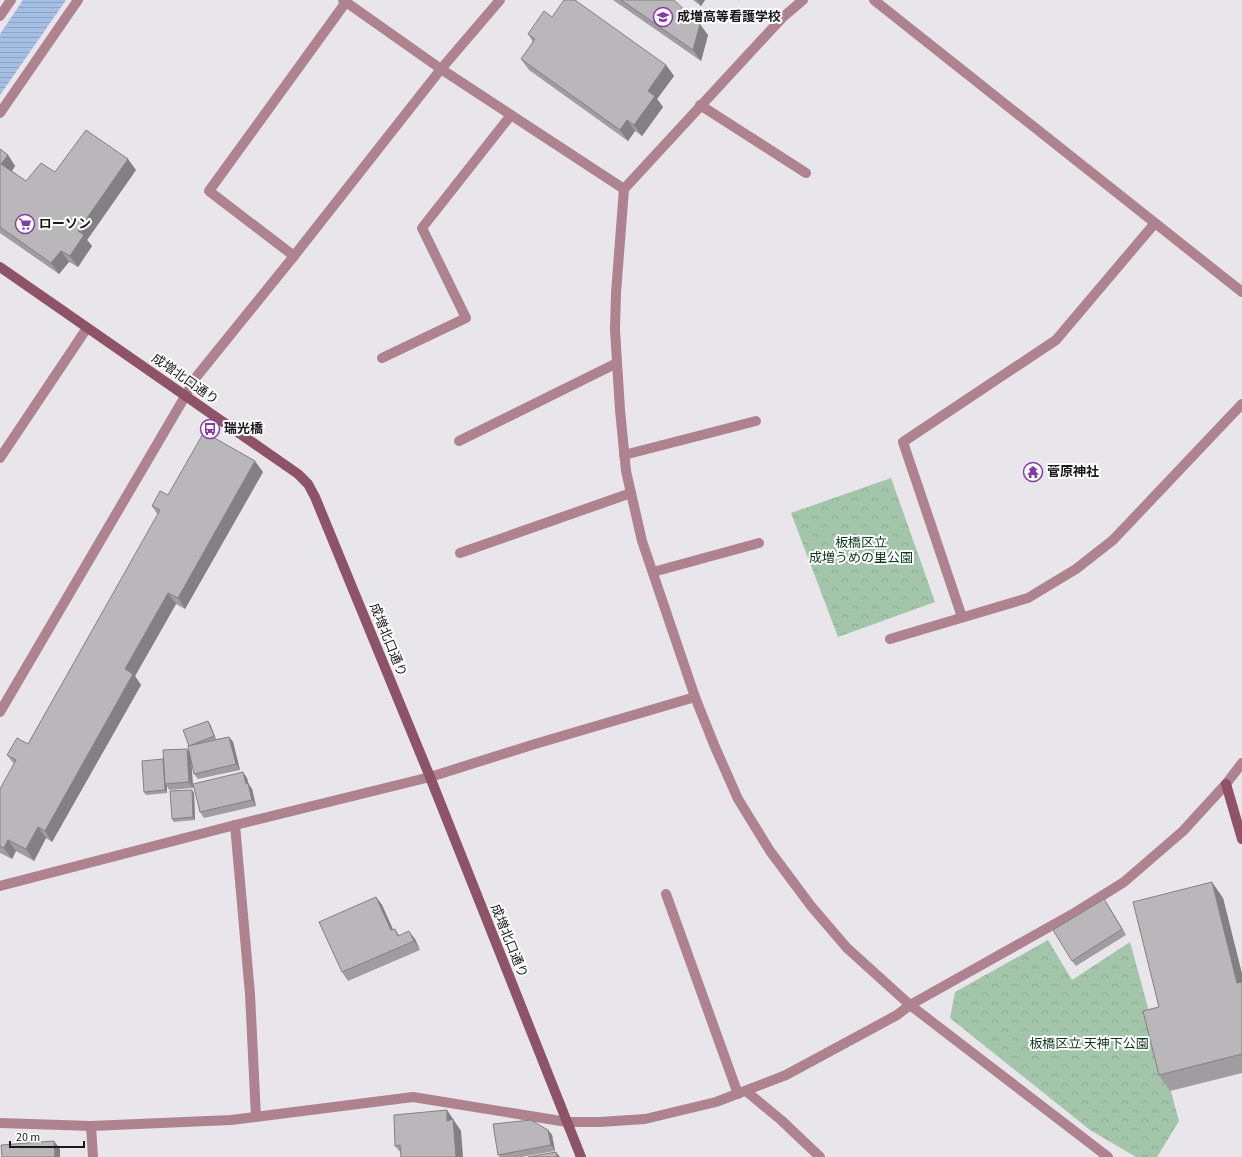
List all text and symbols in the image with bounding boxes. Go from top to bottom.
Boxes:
school or university icon: 成増高等看護学校 [652,6,674,28]
place label: 成増高等看護学校 [677,8,781,26]
supermarket icon: ローソン [14,213,36,235]
place label: ローソン [39,215,91,233]
street label: 成増北口通り [148,349,222,409]
bus stop icon: 瑞光橋 [199,418,221,440]
place label: 瑞光橋 [224,420,263,438]
temple icon: 菅原神社 [1022,461,1044,483]
place label: 菅原神社 [1047,463,1099,481]
park label: 板橋区立 成増うめの里公園 [809,534,913,567]
street label: 成増北口通り [365,600,411,680]
street label: 成増北口通り [486,901,532,981]
park label: 板橋区立 天神下公園 [1029,1035,1149,1053]
scale bar [10,1123,84,1149]
text: 20 m [16,1129,40,1146]

